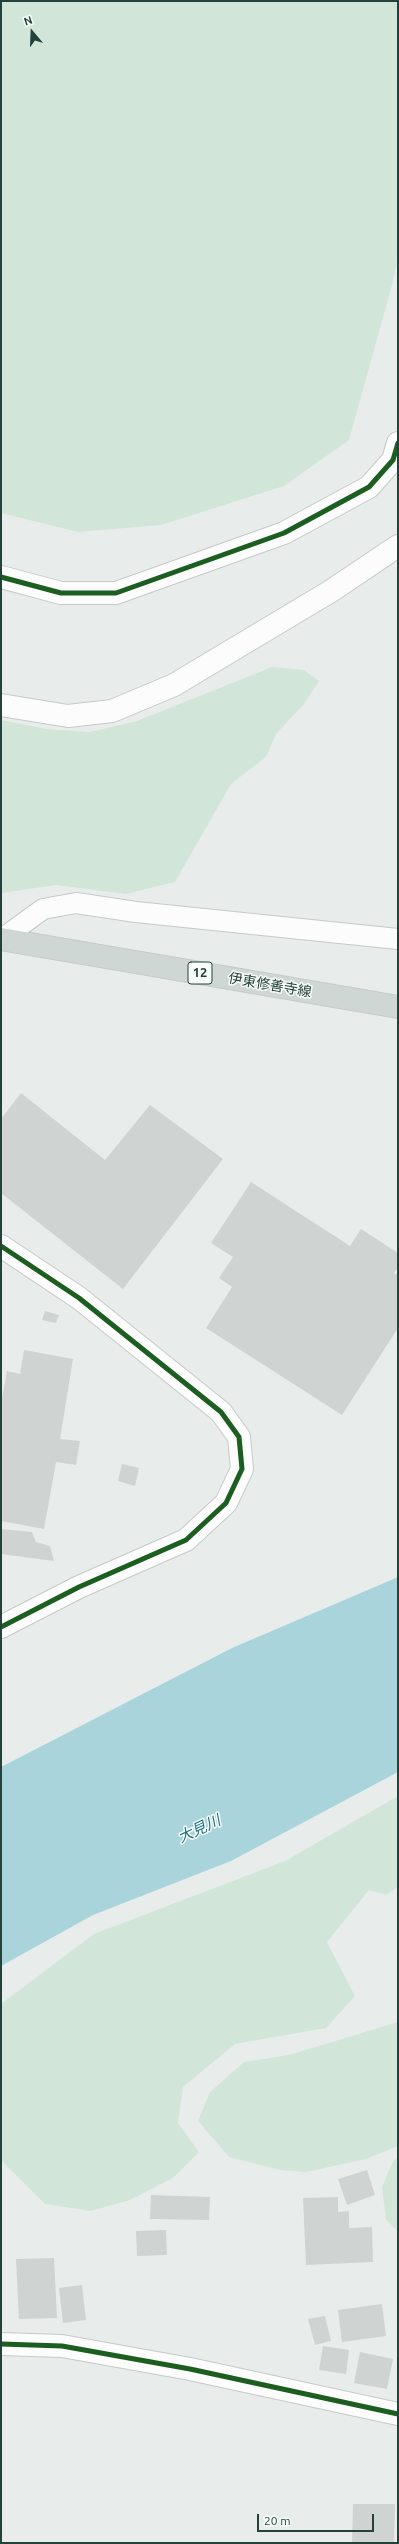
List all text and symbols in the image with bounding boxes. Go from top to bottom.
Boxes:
north arrow [12,12,52,52]
text: N [22,14,34,28]
road number: 12 [188,962,212,984]
street label: 伊東修善寺線 [227,969,313,1001]
water label: 大見川 [175,1811,223,1847]
scale bar [259,2506,376,2532]
text: 20 m [264,2514,291,2527]

